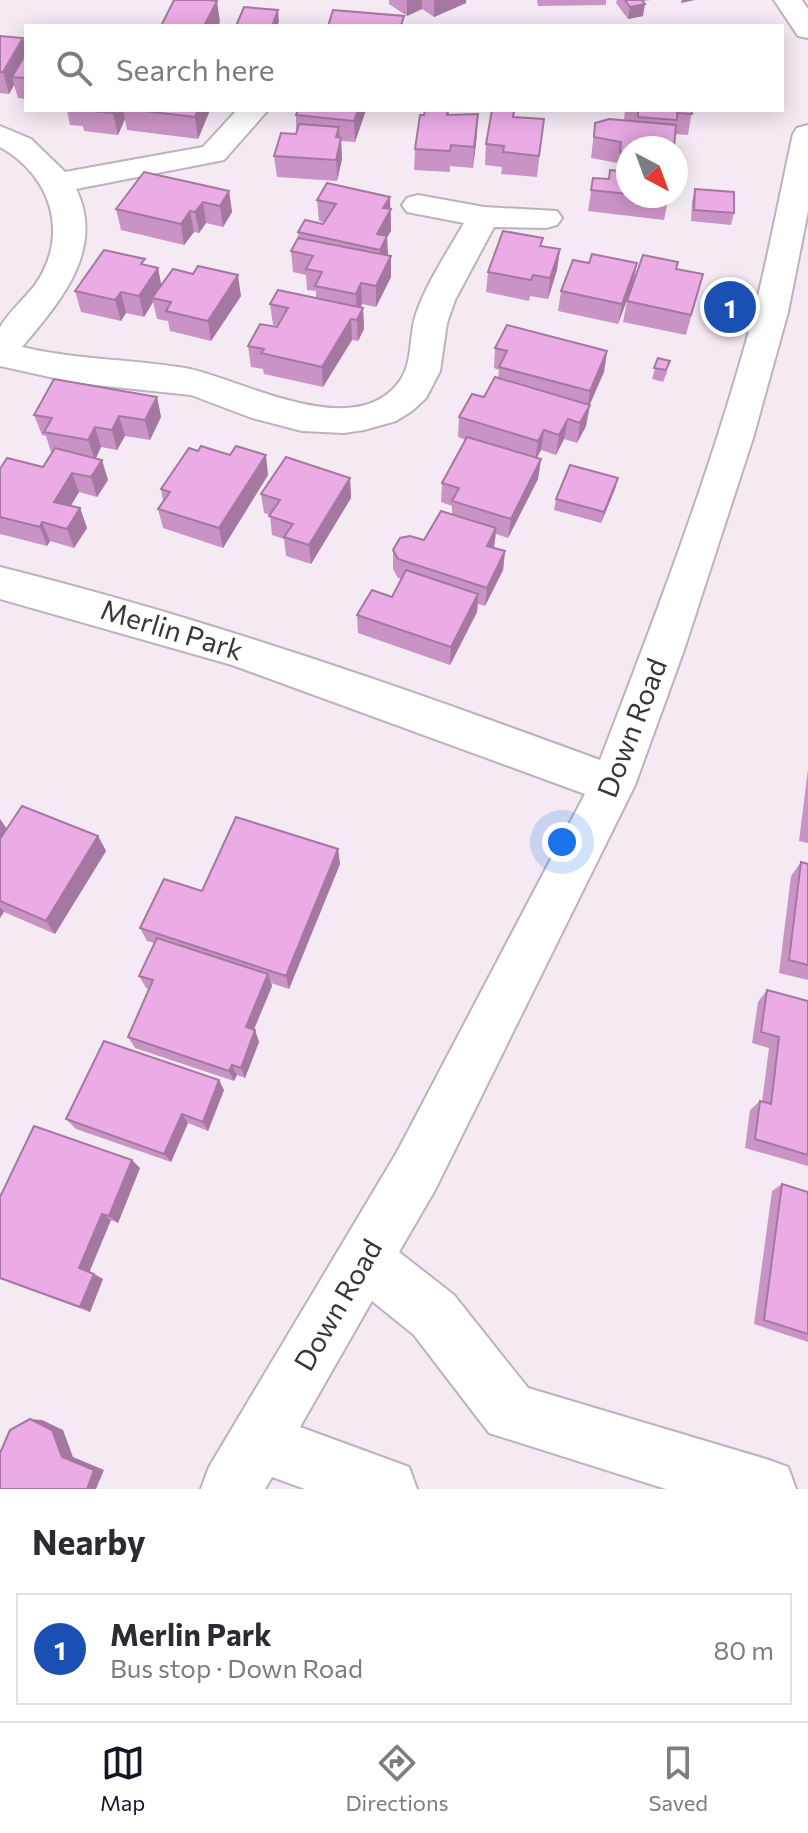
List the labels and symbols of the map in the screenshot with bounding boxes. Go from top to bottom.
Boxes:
north arrow [616,136,688,208]
pin: 1 [704,277,756,337]
street label: Merlin Park [97,591,248,667]
street label: Down Road [589,653,673,802]
your location [542,822,582,862]
street label: Down Road [286,1233,388,1376]

